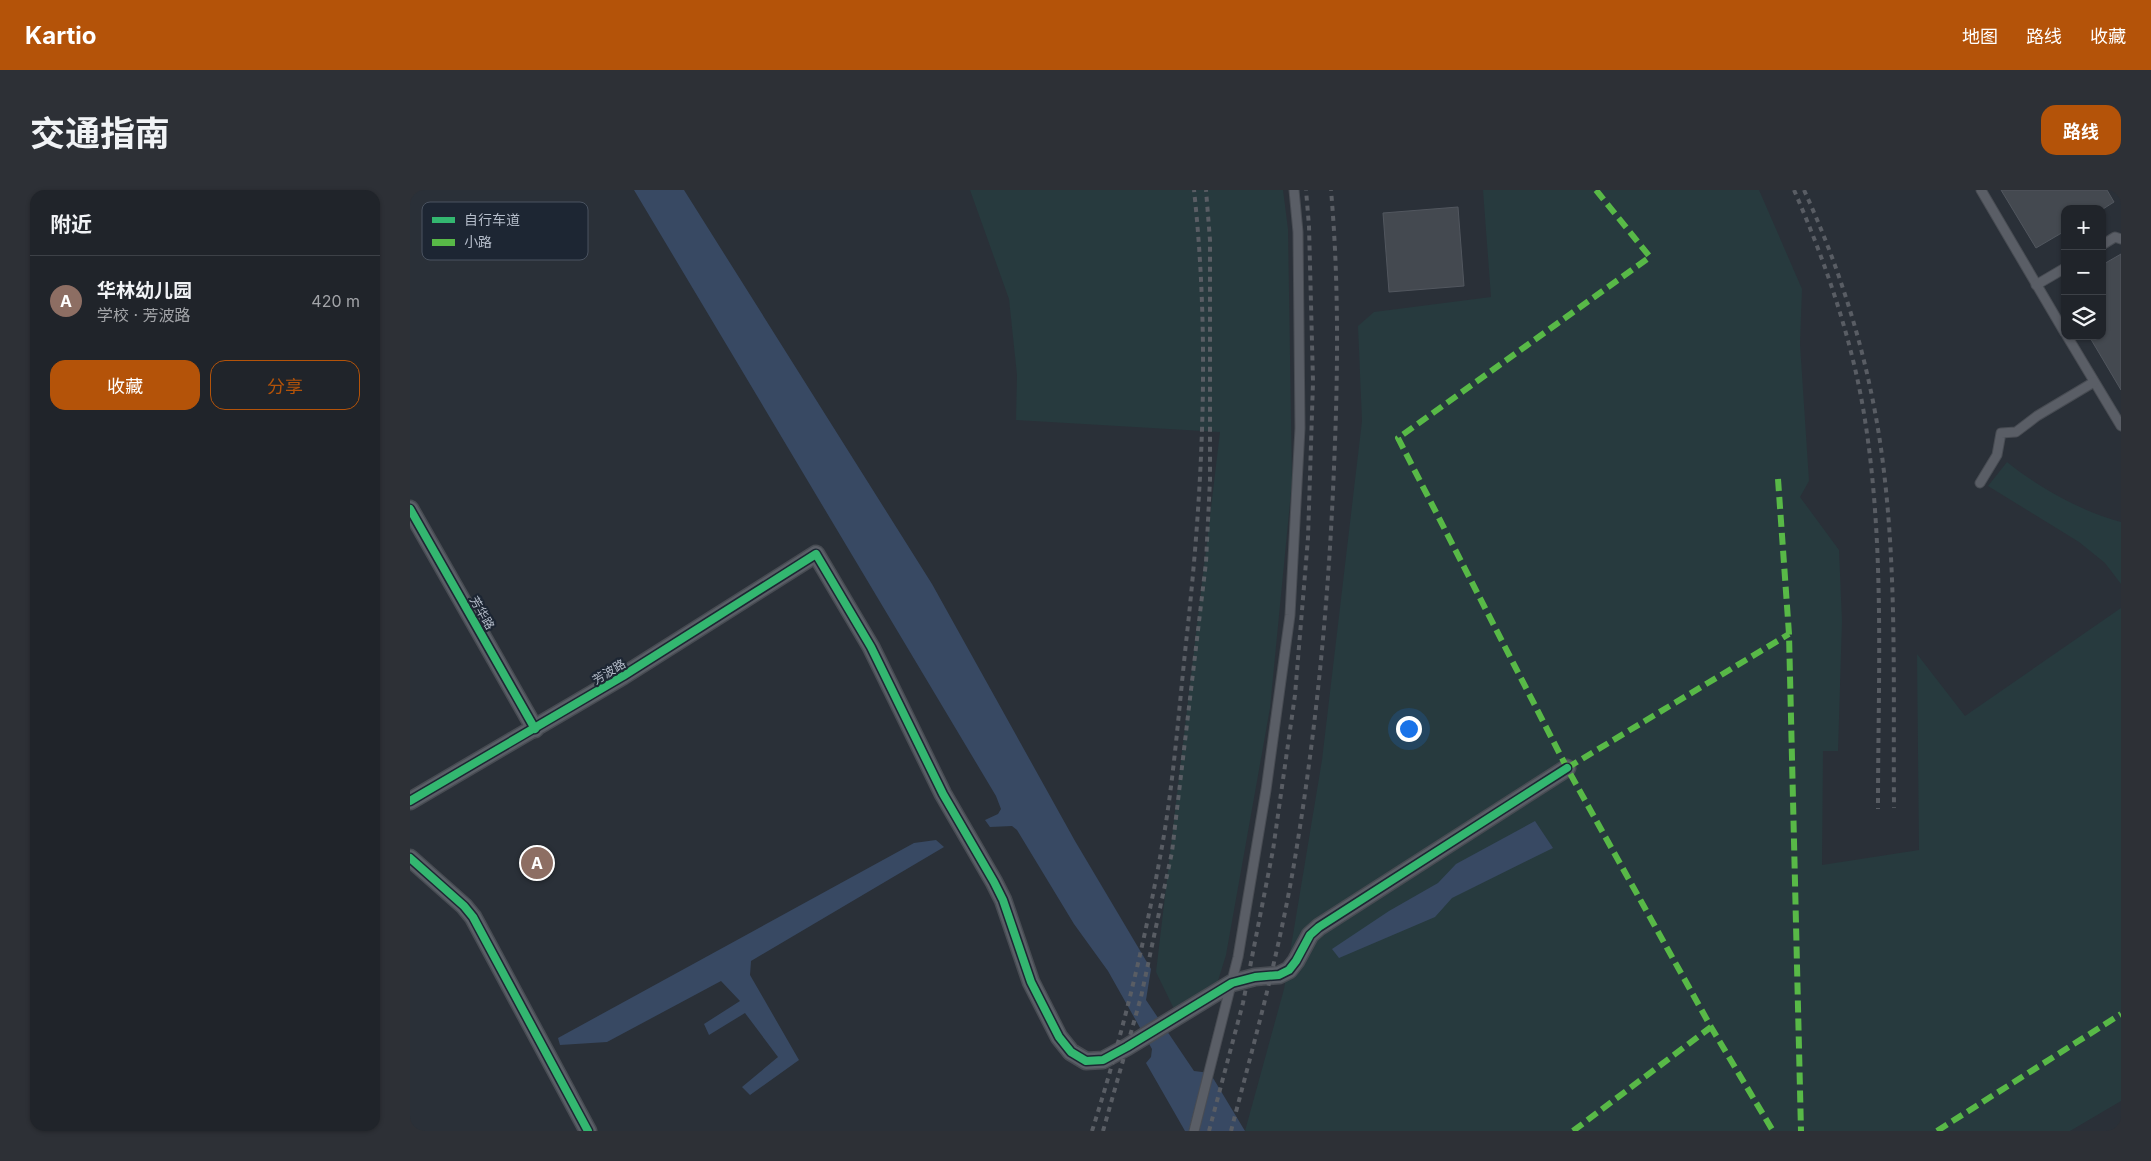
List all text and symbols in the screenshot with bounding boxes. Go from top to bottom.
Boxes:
text: Kartio [25,21,96,50]
text: 地图 [1962,26,1998,47]
text: 路线 [2026,26,2062,47]
text: 收藏 [2090,26,2126,47]
button: 路线 [2041,105,2121,155]
text: 交通指南 [30,112,170,154]
legend [422,202,588,260]
map controls [2061,205,2106,340]
button: + [2061,205,2106,250]
text: 自行车道 [464,211,520,228]
text: 附近 [50,212,92,237]
text: 小路 [464,233,492,250]
button: − [2061,250,2106,295]
text: 华林幼儿园 [97,279,192,302]
text: A [60,291,72,311]
text: 420 m [311,291,360,311]
button: layers [2061,295,2106,340]
text: 学校 · 芳波路 [97,305,191,325]
button: 收藏 [50,360,200,410]
button: 分享 [210,360,360,410]
street label: 芳华路 [467,593,498,632]
street label: 芳波路 [589,656,628,687]
your location [1396,716,1422,742]
pin: A [521,844,553,882]

